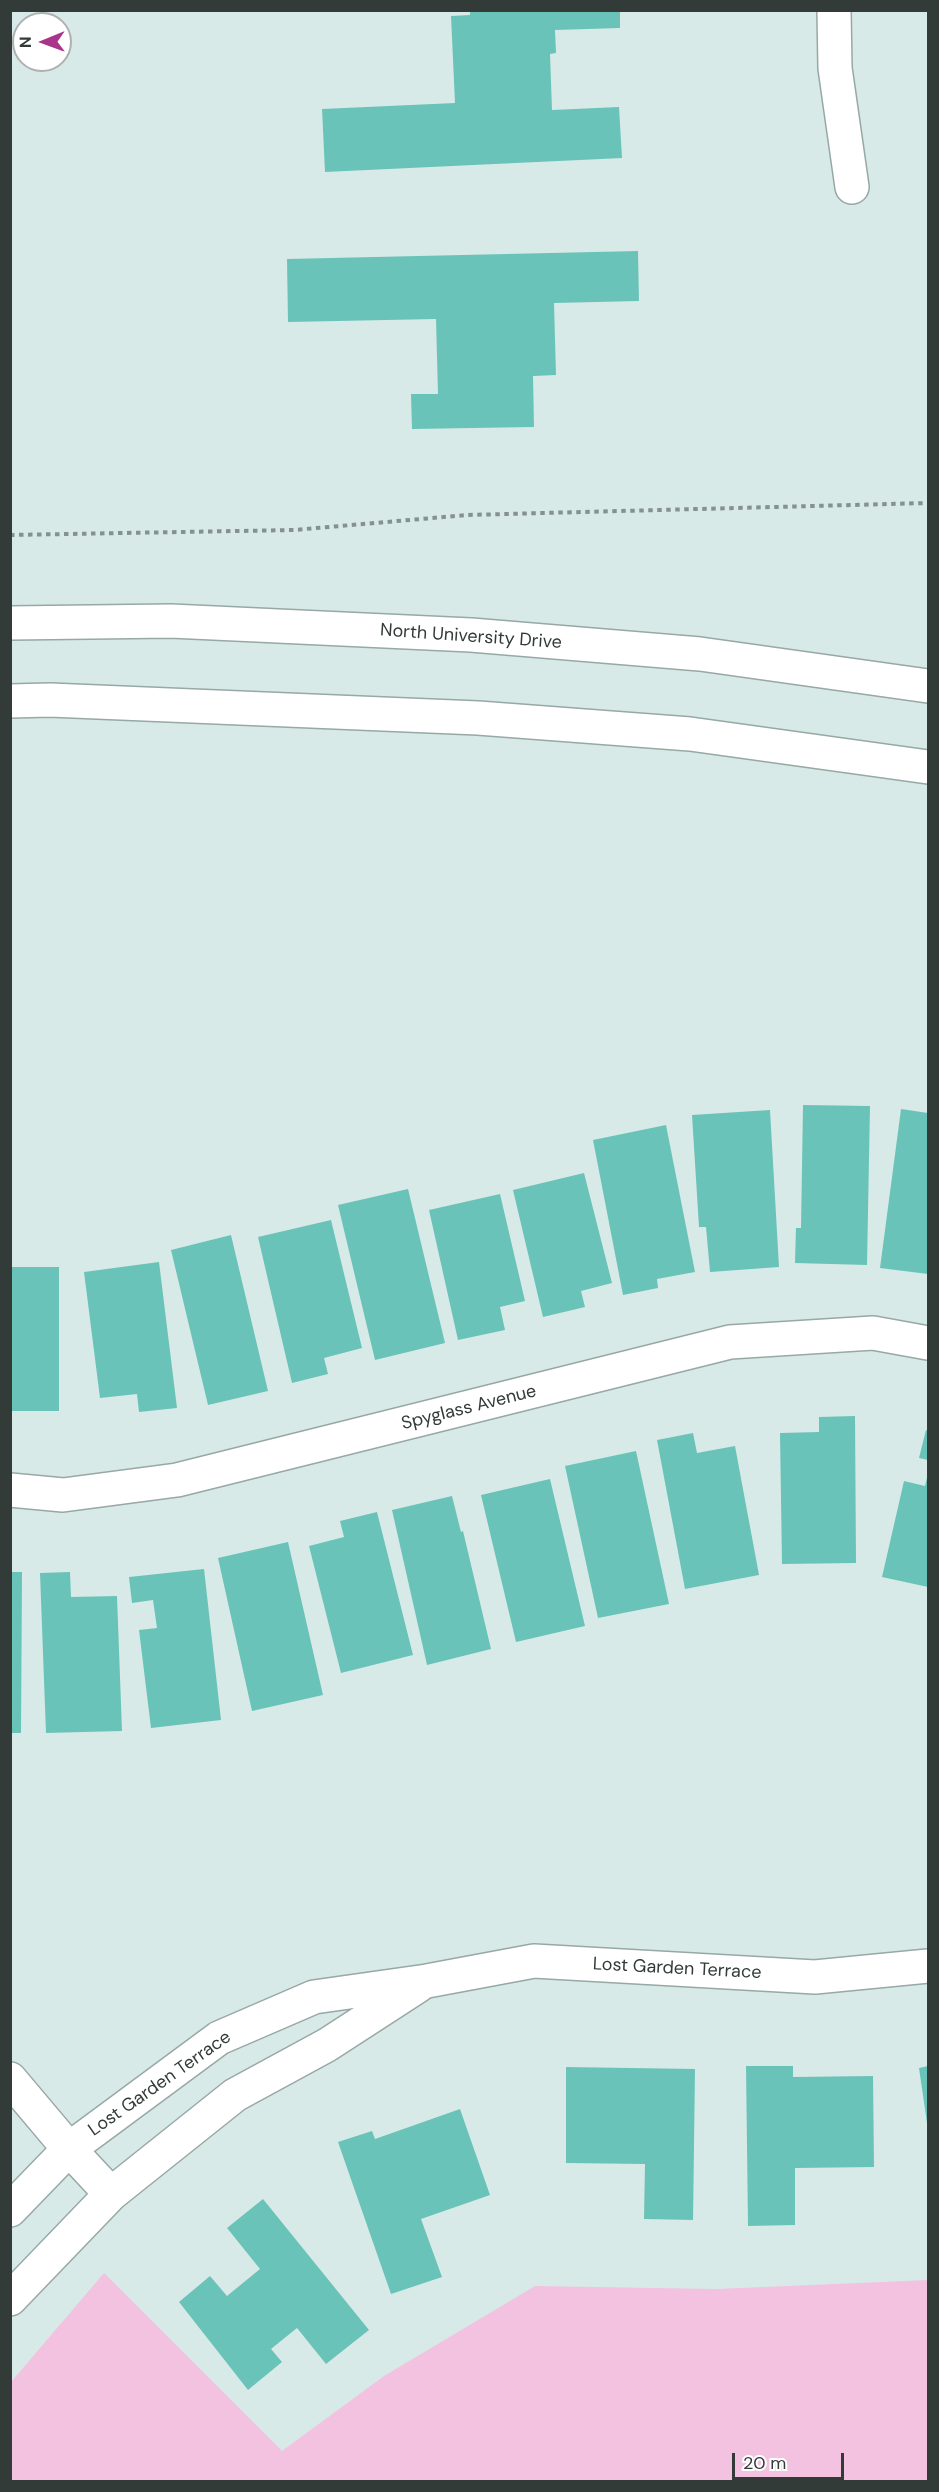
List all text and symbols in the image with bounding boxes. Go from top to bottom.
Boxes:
north arrow [12,12,72,72]
text: N [15,36,36,48]
street label: North University Drive [379,620,563,654]
street label: Spyglass Avenue [399,1381,539,1435]
street label: Lost Garden Terrace [592,1954,762,1984]
street label: Lost Garden Terrace [85,2027,235,2141]
scale bar [735,2441,848,2479]
text: 20 m [743,2451,786,2475]

